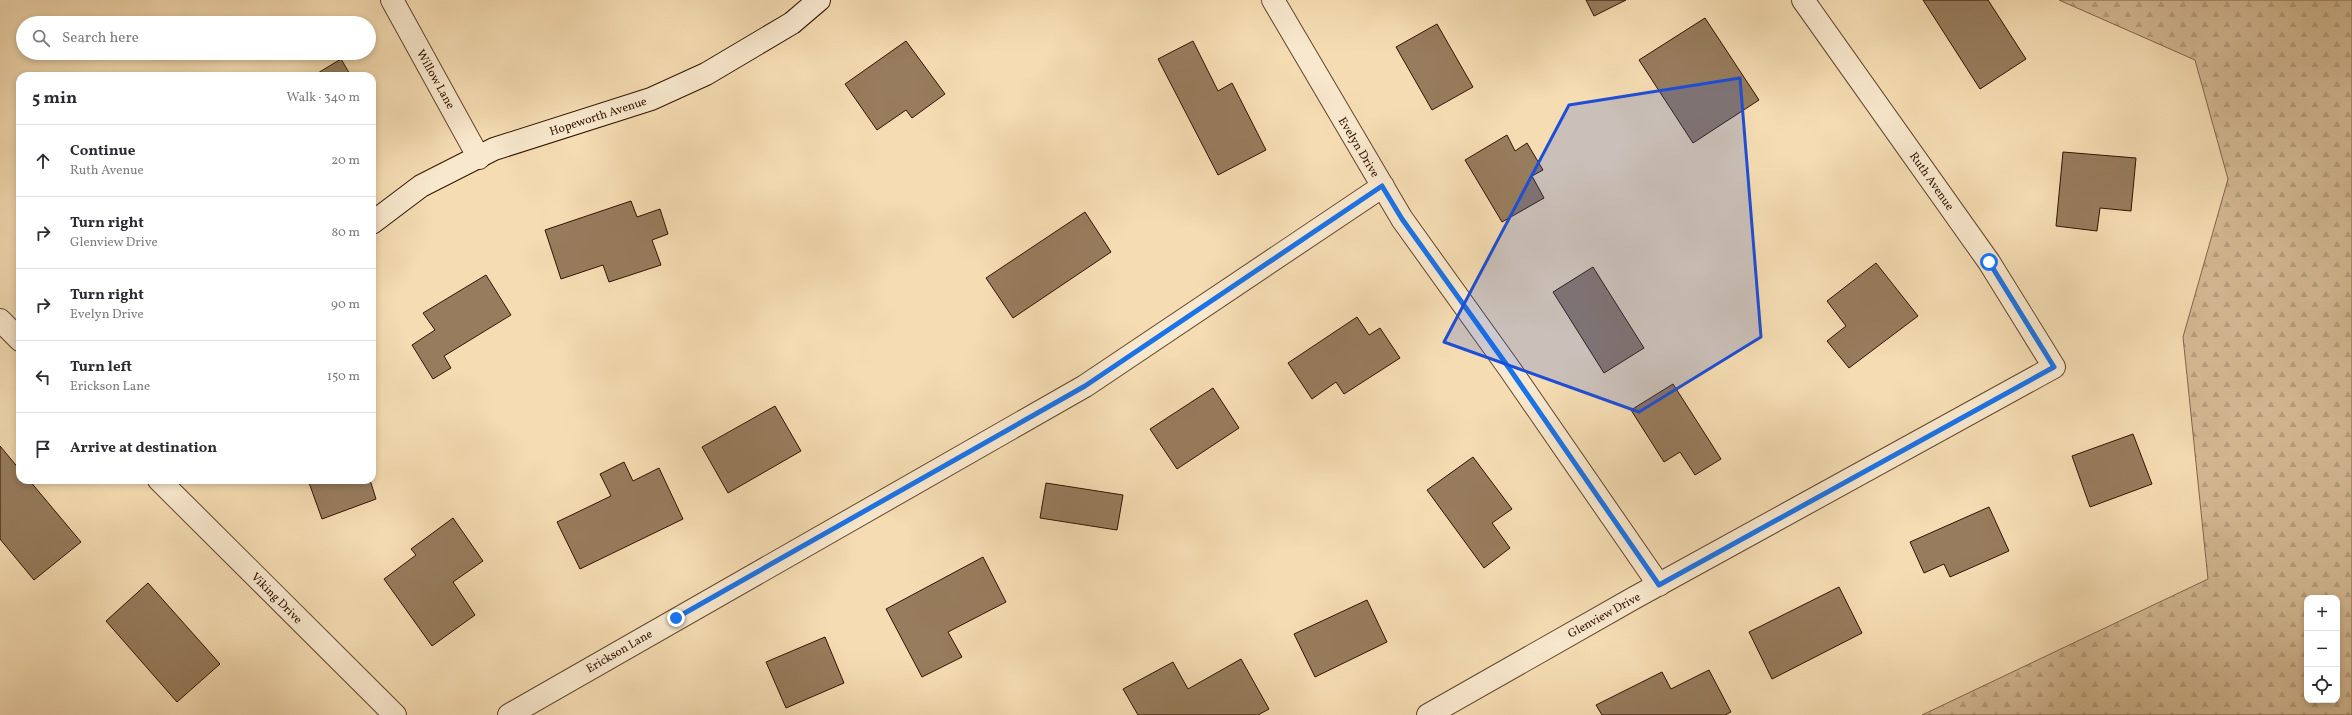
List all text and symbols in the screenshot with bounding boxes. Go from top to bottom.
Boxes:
search box [16,16,376,60]
icon: search [30,27,52,49]
text: Search here [62,28,139,49]
street label: Willow Lane [412,47,458,112]
text: 5 min [32,87,77,110]
text: Walk · 340 m [287,89,360,107]
street label: Hopeworth Avenue [548,94,649,140]
street label: Evelyn Drive [1334,114,1383,181]
text: Continue [70,141,135,162]
street label: Ruth Avenue [1905,149,1957,214]
icon: ahead [32,150,54,172]
text: 20 m [331,152,360,170]
text: Ruth Avenue [70,162,144,180]
text: Turn right [70,213,144,234]
icon: right [32,222,54,244]
text: 80 m [331,224,360,242]
text: Glenview Drive [70,234,158,252]
route start [1980,253,1998,271]
text: Turn right [70,285,144,306]
icon: right [32,294,54,316]
text: 90 m [331,296,360,314]
text: Evelyn Drive [70,306,144,324]
text: Turn left [70,357,132,378]
icon: left [32,366,54,388]
text: 150 m [327,368,360,386]
text: Erickson Lane [70,378,150,396]
icon: arrive [32,438,54,460]
text: Arrive at destination [70,438,217,459]
street label: Viking Drive [247,570,306,628]
street label: Glenview Drive [1565,589,1644,642]
map controls [2304,595,2340,703]
button: + [2304,595,2340,631]
route end [667,609,685,627]
street label: Erickson Lane [583,626,656,677]
button: − [2304,631,2340,667]
button: locate [2304,667,2340,703]

